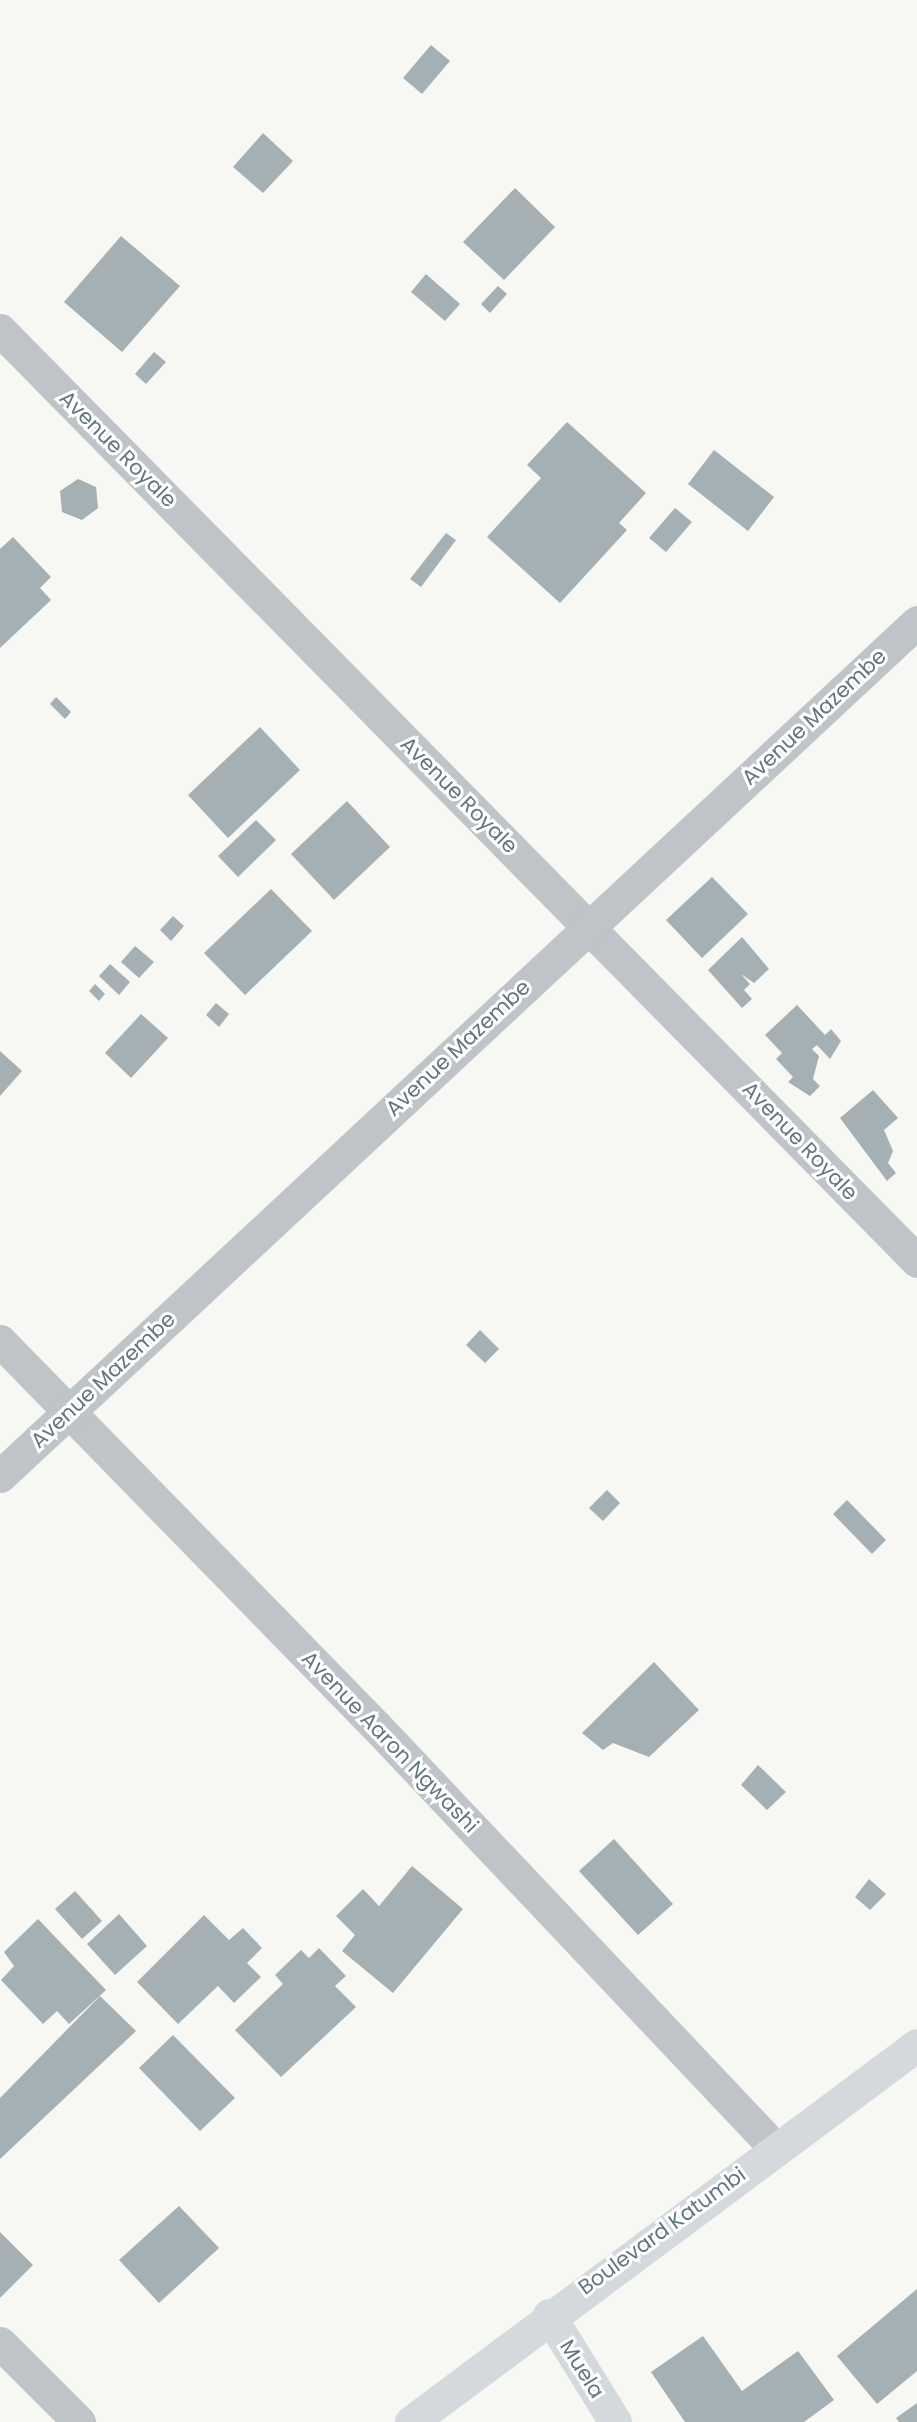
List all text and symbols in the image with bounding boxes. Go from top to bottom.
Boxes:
street label: Avenue Royale [54,385,182,513]
street label: Avenue Mazembe [737,644,891,790]
street label: Avenue Royale [395,731,523,859]
street label: Avenue Mazembe [381,975,535,1121]
street label: Avenue Royale [737,1077,863,1205]
street label: Avenue Mazembe [26,1307,180,1453]
street label: Avenue Aaron Ngwashi [297,1646,483,1838]
street label: Boulevard Katumbi [574,2162,750,2300]
street label: Muela [554,2335,610,2403]

